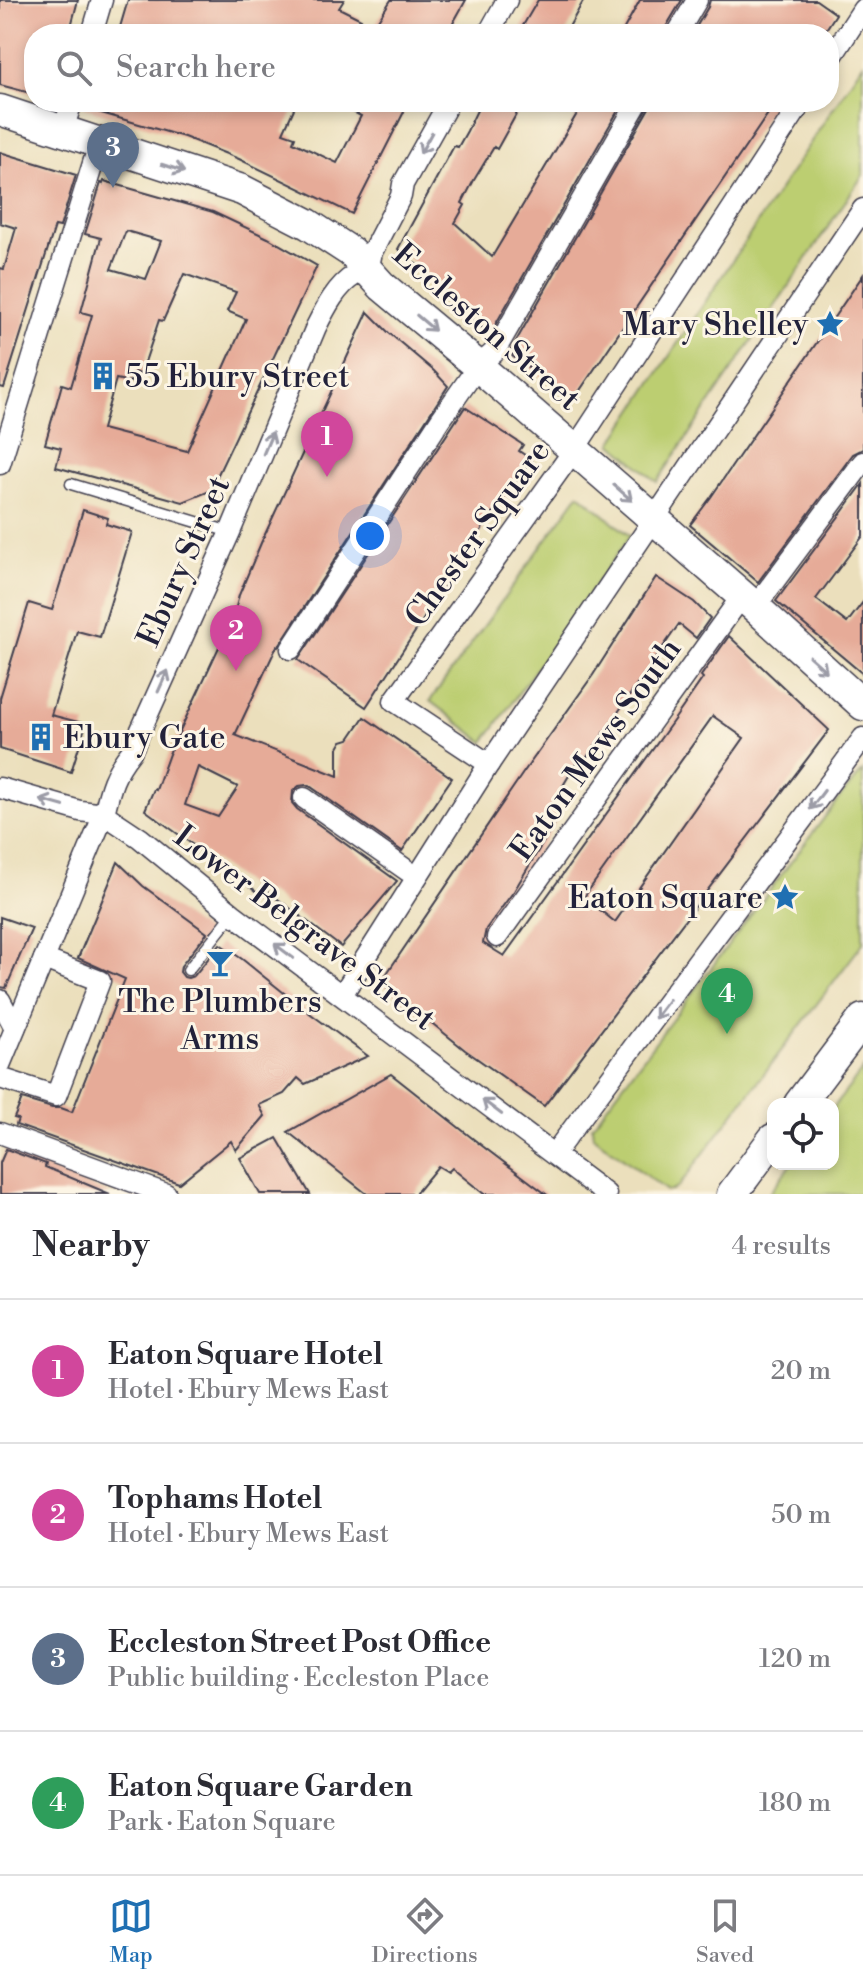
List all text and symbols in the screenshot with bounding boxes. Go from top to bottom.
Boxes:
search box [24,24,839,112]
icon: search [52,46,96,90]
text: Search here [116,49,276,87]
pin: 3 [87,122,139,188]
one-way arrow [418,131,434,154]
one-way arrow [161,161,186,176]
street label: Eccleston Street [384,234,588,419]
place label: Mary Shelley [622,305,808,345]
place icon: Mary Shelley [815,309,845,339]
one-way arrow [416,314,436,332]
place label: 55 Ebury Street [125,357,349,397]
building icon: 55 Ebury Street [88,361,118,391]
pin: 1 [301,411,353,477]
one-way arrow [262,431,277,456]
street label: Chester Square [397,432,559,635]
street label: Ebury Street [129,470,239,653]
one-way arrow [613,483,633,501]
your location [350,516,390,556]
pin: 2 [210,605,262,671]
street label: Eaton Mews South [502,630,690,869]
one-way arrow [808,655,828,673]
one-way arrow [156,669,171,694]
place label: Ebury Gate [63,718,226,758]
building icon: Ebury Gate [26,722,56,752]
one-way arrow [808,789,825,810]
one-way arrow [39,795,65,810]
street label: Lower Belgrave Street [166,816,443,1039]
place label: Eaton Square [568,878,763,918]
place icon: Eaton Square [770,882,800,912]
one-way arrow [273,943,295,960]
bar icon: The Plumbers Arms [205,948,235,978]
pin: 4 [701,968,753,1034]
place label: The Plumbers Arms [118,982,322,1059]
one-way arrow [653,998,670,1019]
map controls [767,1098,839,1170]
button: locate [767,1098,839,1170]
one-way arrow [482,1099,503,1116]
text: Nearby [32,1225,150,1267]
text: 4 results [732,1230,831,1262]
text: Eaton Square Hotel [108,1336,383,1374]
text: 1 [52,1355,64,1387]
text: 20 m [771,1355,831,1387]
text: Hotel · Ebury Mews East [108,1374,389,1406]
text: Tophams Hotel [108,1480,322,1518]
text: 2 [50,1499,66,1531]
text: 50 m [771,1499,831,1531]
text: Hotel · Ebury Mews East [108,1518,389,1550]
text: Eccleston Street Post Office [108,1624,491,1662]
text: 3 [50,1643,66,1675]
text: 120 m [759,1643,831,1675]
text: Public building · Eccleston Place [108,1662,489,1694]
text: Eaton Square Garden [108,1768,413,1806]
text: 4 [49,1787,67,1819]
text: 180 m [759,1787,831,1819]
text: Park · Eaton Square [108,1806,336,1838]
tab: Map [109,1894,153,1969]
tab: Directions [372,1894,478,1969]
tab: Saved [696,1894,754,1969]

